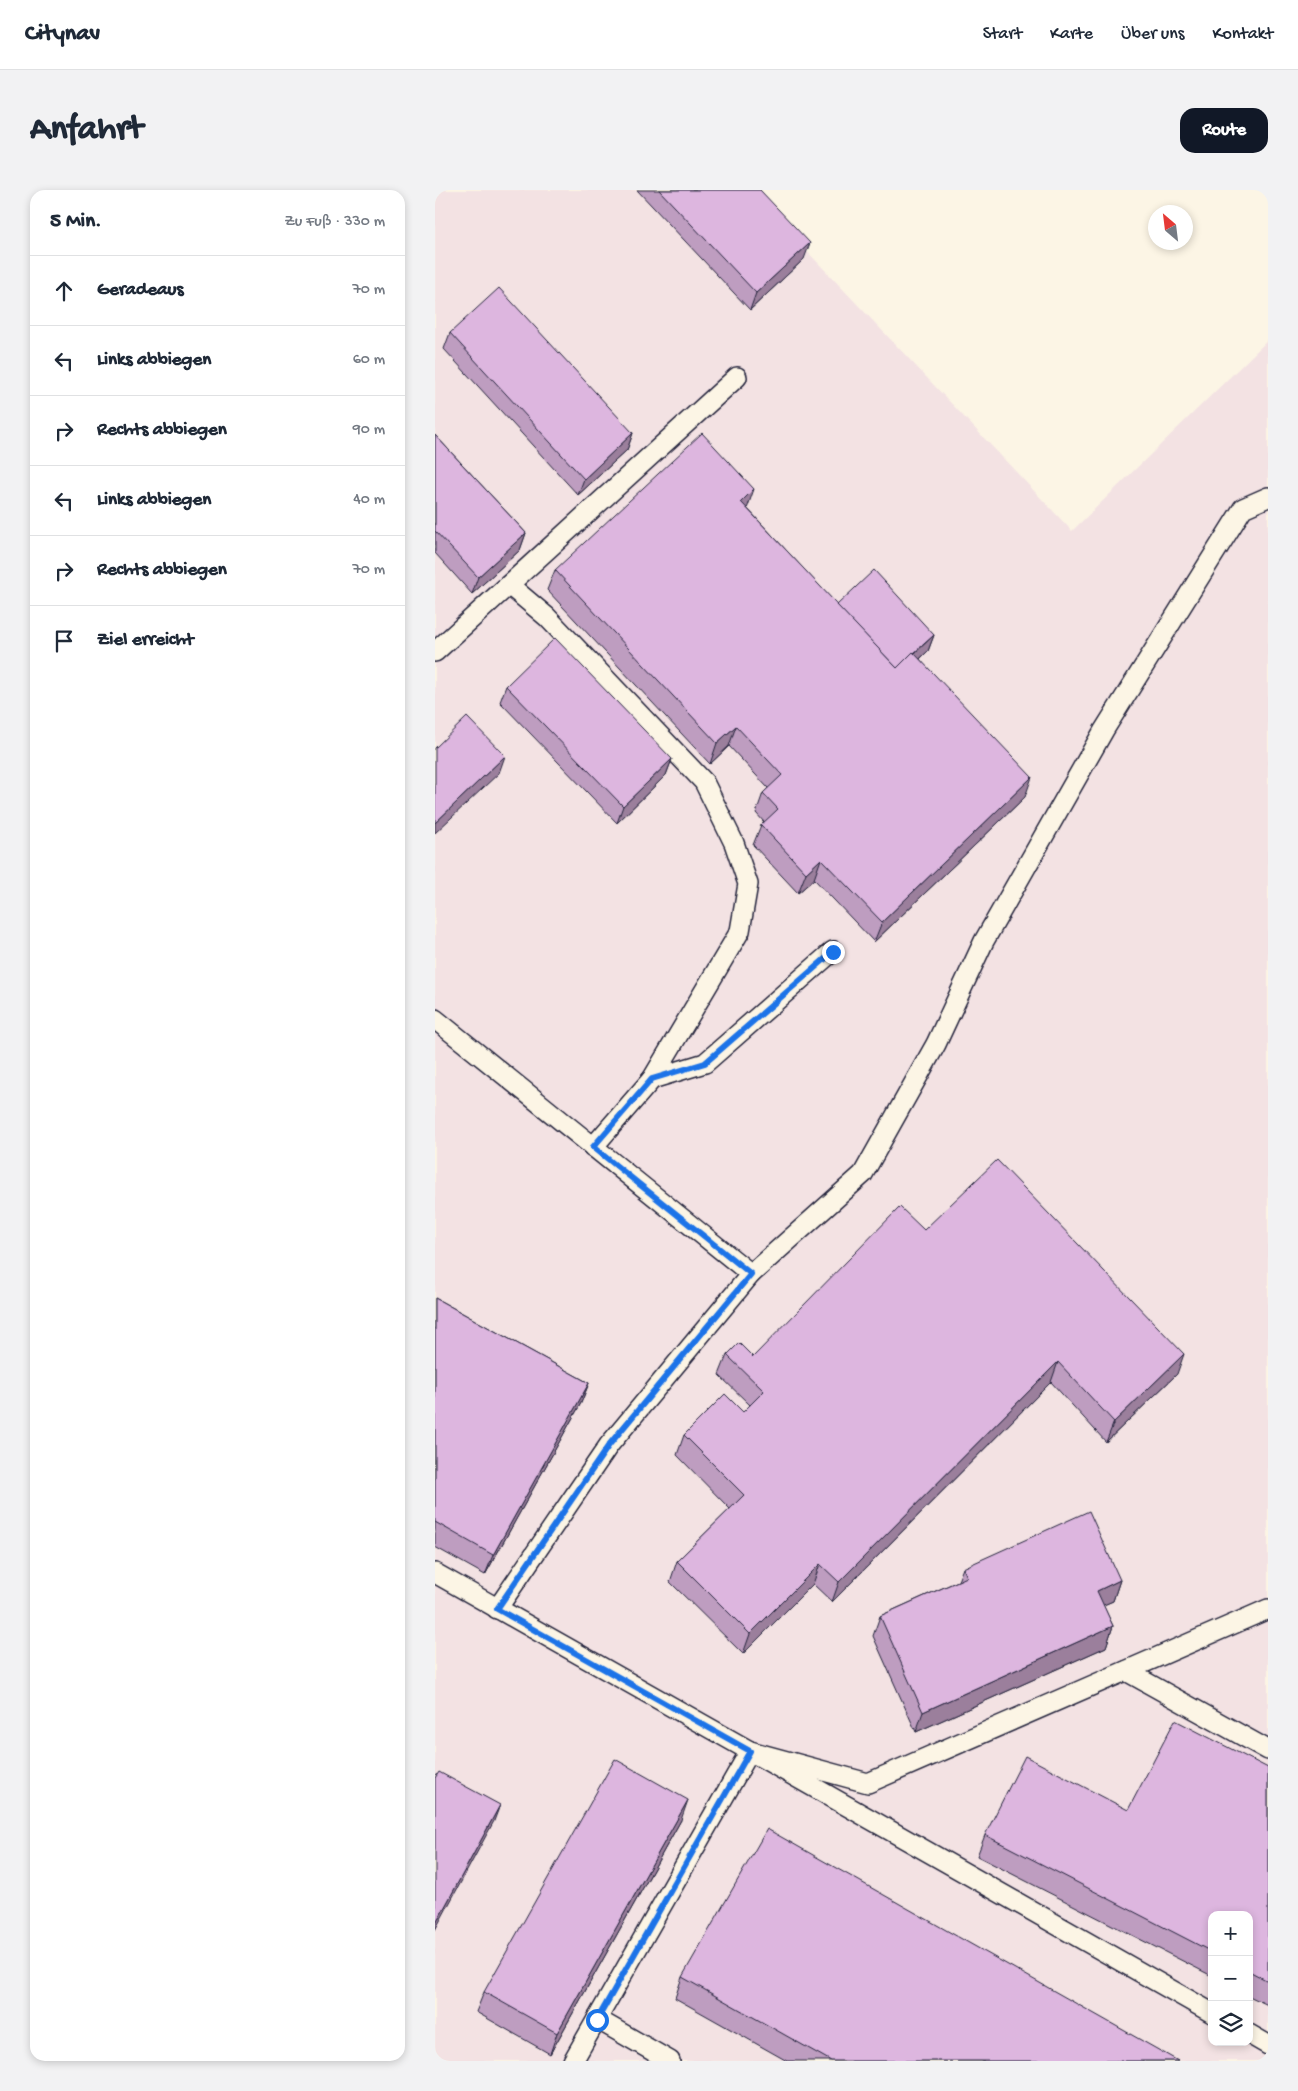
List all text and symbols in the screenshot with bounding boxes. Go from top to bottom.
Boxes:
text: Citynav [25,20,100,49]
text: Start [983,24,1022,45]
text: Karte [1050,24,1093,45]
text: Über uns [1121,24,1184,45]
text: Kontakt [1212,24,1273,45]
button: Route [1180,108,1268,153]
text: Anfahrt [30,110,143,151]
north arrow [1148,205,1193,250]
text: 5 Min. [50,210,102,235]
text: Zu Fuß · 330 m [284,213,385,232]
icon: ahead [50,277,78,305]
text: Geradeaus [97,279,183,302]
text: 70 m [352,281,385,300]
icon: left [50,347,78,375]
text: Links abbiegen [97,349,211,372]
text: 60 m [353,351,385,370]
icon: right [50,417,78,445]
text: Rechts abbiegen [97,419,227,442]
text: 90 m [353,421,385,440]
icon: left [50,487,78,515]
text: Links abbiegen [97,489,211,512]
text: 40 m [353,491,385,510]
icon: right [50,557,78,585]
text: Rechts abbiegen [97,559,227,582]
text: 70 m [352,561,385,580]
icon: arrive [50,627,78,655]
text: Ziel erreicht [97,629,194,652]
route end [822,941,845,964]
map controls [1208,1911,1253,2046]
button: + [1208,1911,1253,1956]
button: − [1208,1956,1253,2001]
button: layers [1208,2001,1253,2046]
route start [586,2009,609,2032]

